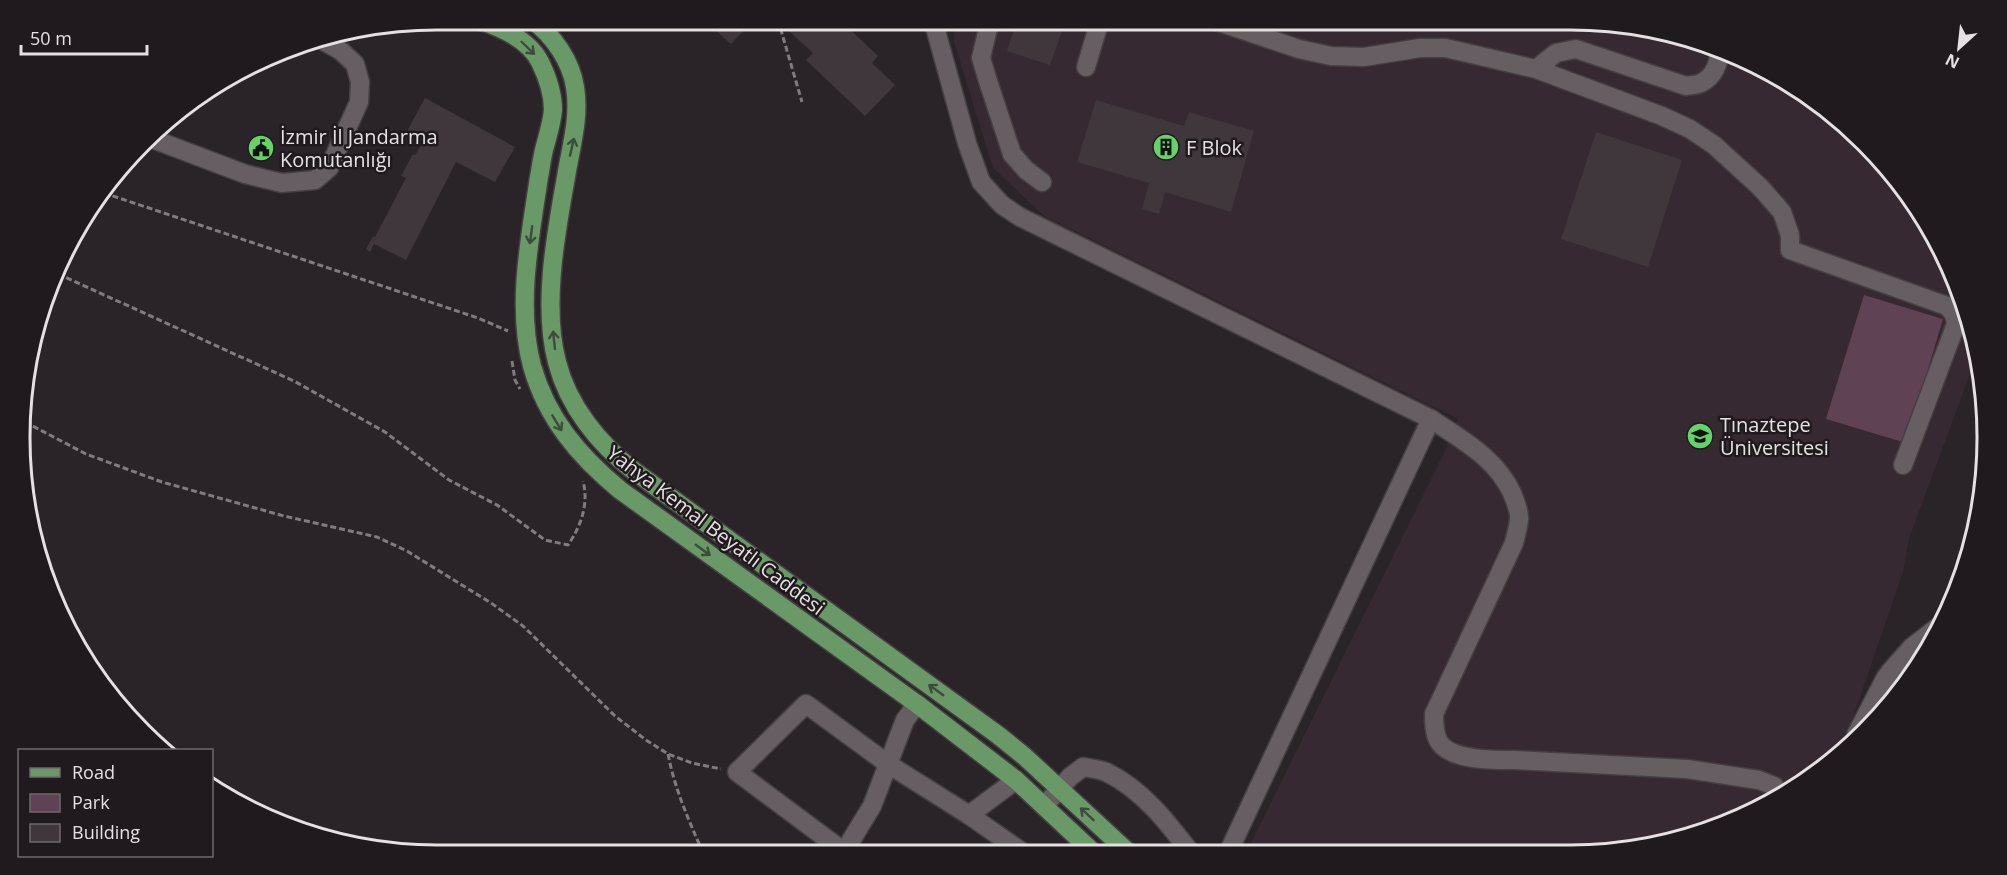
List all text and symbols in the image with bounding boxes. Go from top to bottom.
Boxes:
scale bar [21,18,147,56]
north arrow [1929,18,1989,78]
text: 50 m [30,26,72,50]
one-way arrow [520,41,535,56]
text: N [1941,49,1963,74]
place label: İzmir İl Jandarma Komutanlığı [280,123,438,173]
building icon: F Blok [1151,132,1181,162]
public building icon: İzmir İl Jandarma Komutanlığı [246,133,276,163]
place label: F Blok [1186,134,1243,161]
one-way arrow [567,138,578,157]
one-way arrow [525,224,536,244]
one-way arrow [548,331,559,351]
place label: Tınaztepe Üniversitesi [1720,411,1829,461]
one-way arrow [551,414,563,431]
school or university icon: Tınaztepe Üniversitesi [1685,421,1715,451]
street label: Yahya Kemal Beyatlı Caddesi [602,439,830,621]
one-way arrow [694,544,710,557]
one-way arrow [928,684,944,696]
legend [18,749,213,857]
text: Road [72,760,115,784]
text: Park [72,790,110,814]
one-way arrow [1079,807,1094,821]
text: Building [72,820,140,844]

